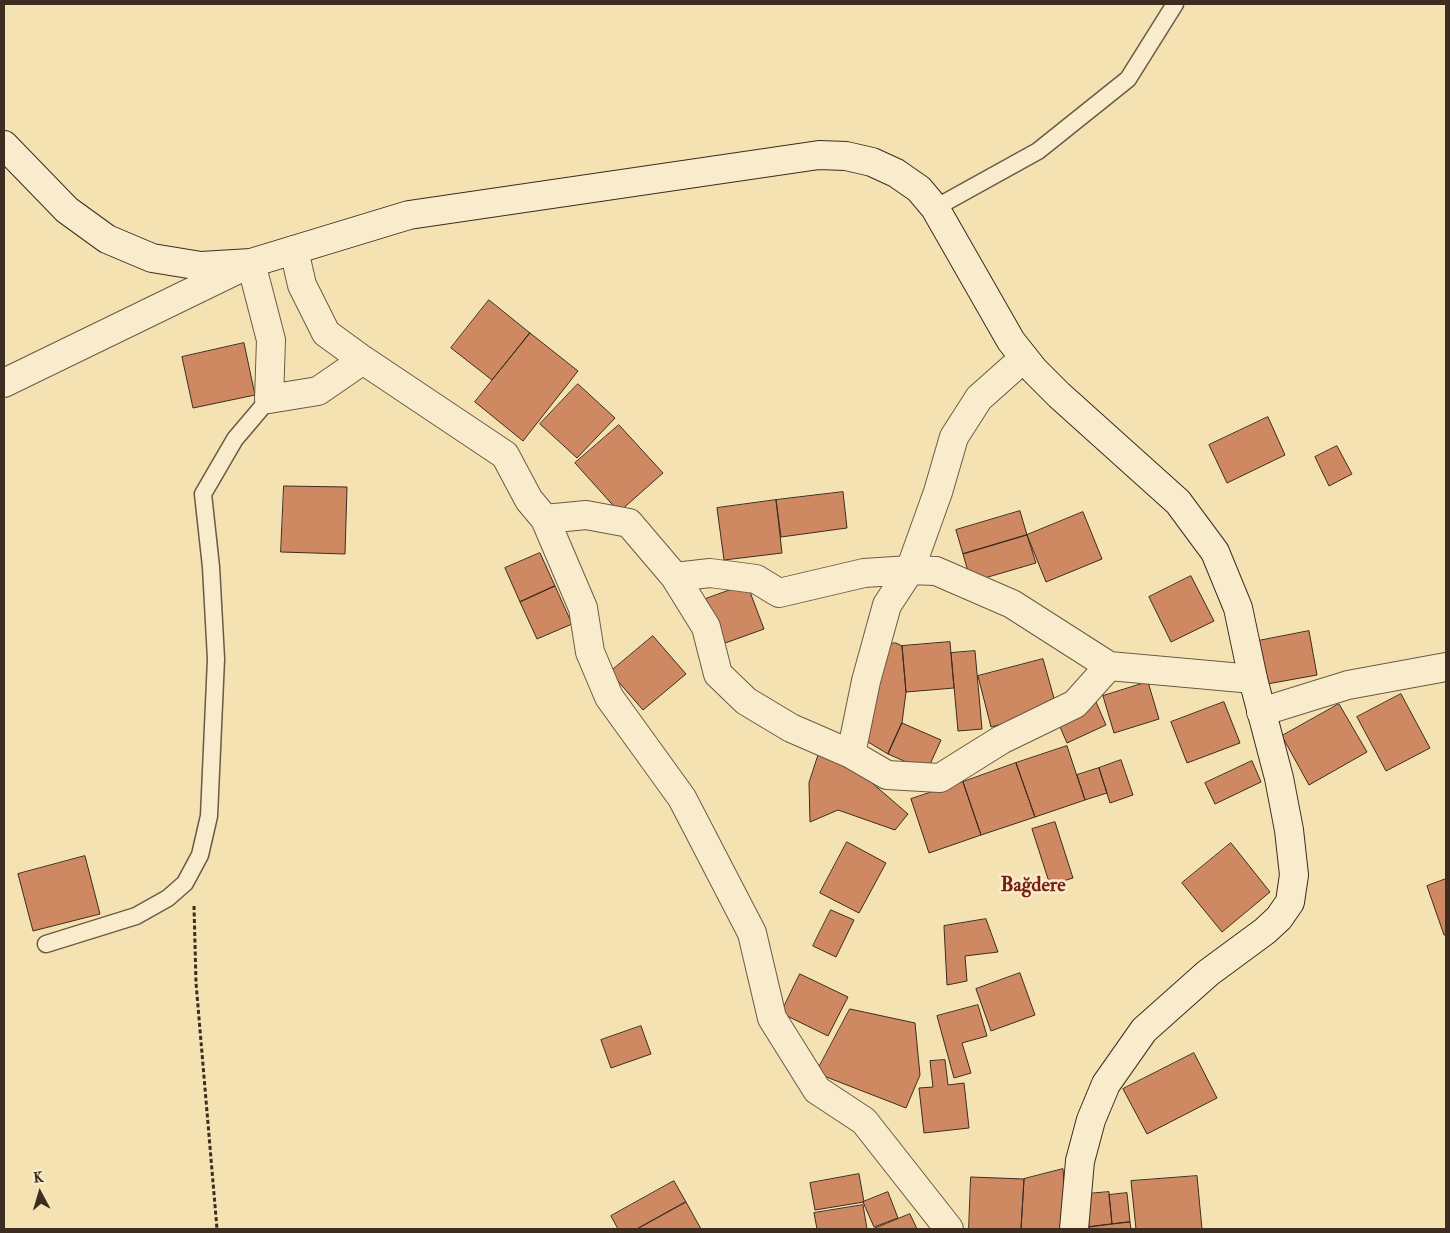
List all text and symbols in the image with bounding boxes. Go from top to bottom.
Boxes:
district label: Bağdere [1000,875,1066,899]
north arrow [15,1168,65,1218]
text: K [33,1169,44,1187]

